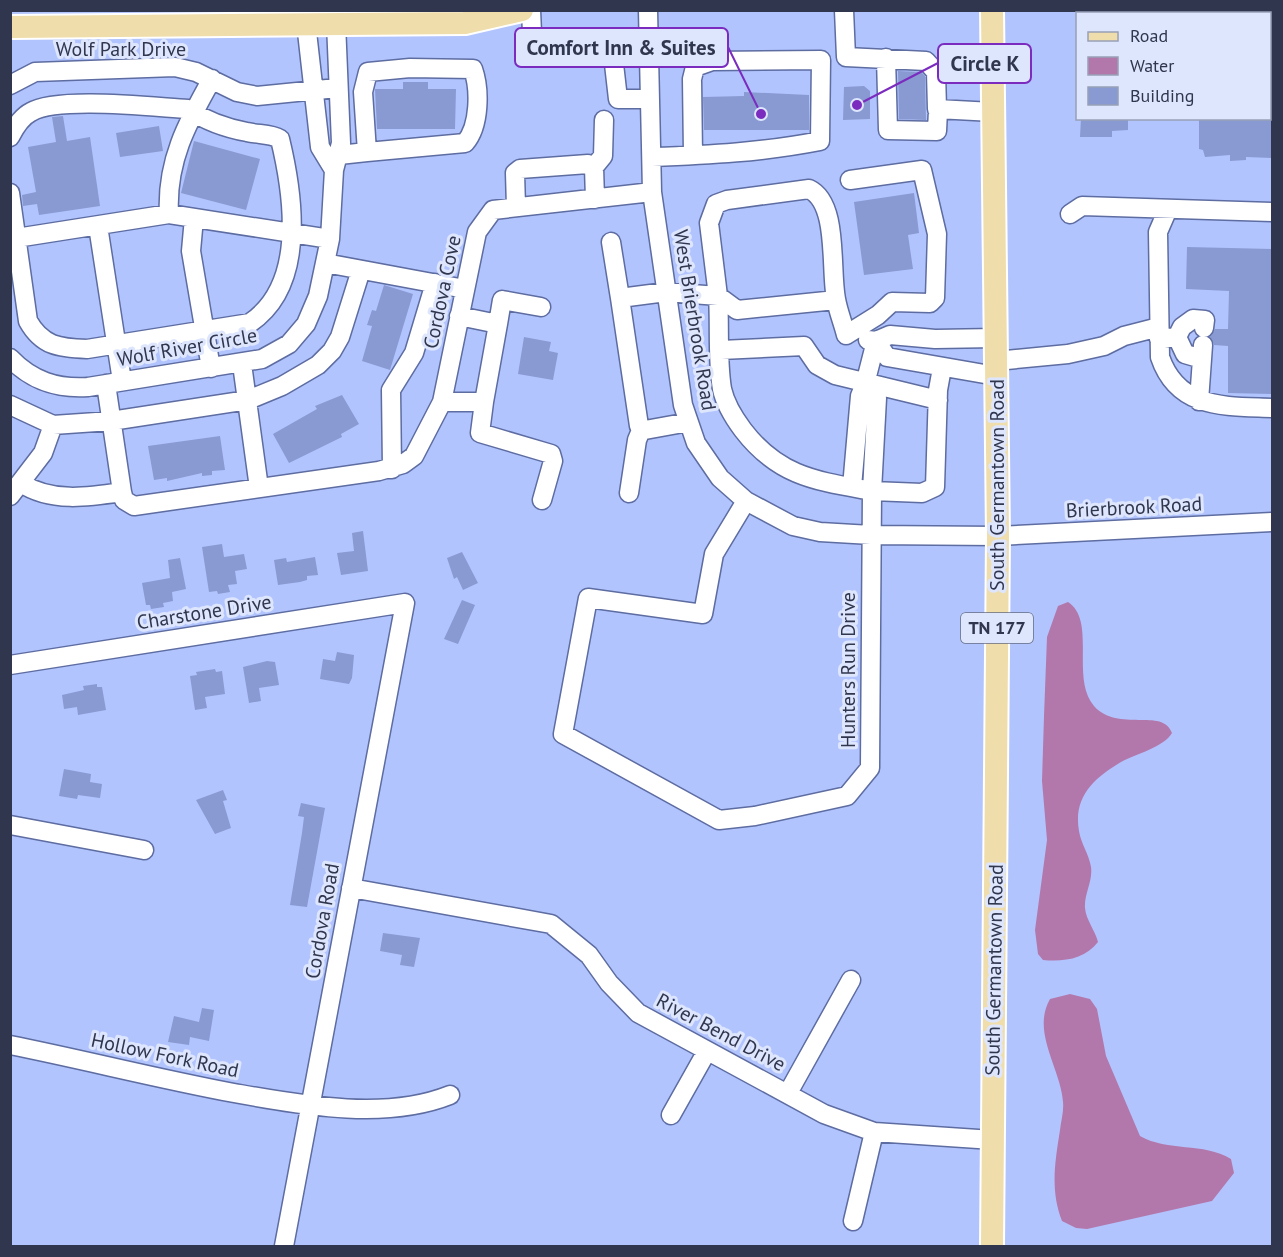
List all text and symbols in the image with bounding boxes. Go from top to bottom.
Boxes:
legend [1076,12,1271,120]
text: Road [1130,24,1168,47]
callout: Comfort Inn & Suites [515,28,728,67]
text: Comfort Inn & Suites [526,34,716,61]
street label: Wolf Park Drive [56,36,186,62]
callout: Circle K [938,44,1031,83]
text: Circle K [950,50,1020,77]
text: Water [1130,54,1174,77]
text: Building [1130,84,1194,107]
street label: West Brierbrook Road [668,228,722,412]
street label: Cordova Cove [417,233,467,351]
street label: Wolf River Circle [115,322,259,372]
street label: South Germantown Road [984,379,1010,591]
street label: Brierbrook Road [1065,490,1203,524]
street label: Charstone Drive [135,589,273,635]
street label: Hunters Run Drive [835,592,861,748]
road number: TN 177 [961,613,1033,643]
street label: Cordova Road [299,861,345,981]
street label: South Germantown Road [979,864,1009,1076]
street label: River Bend Drive [652,987,790,1077]
street label: Hollow Fork Road [89,1027,241,1083]

